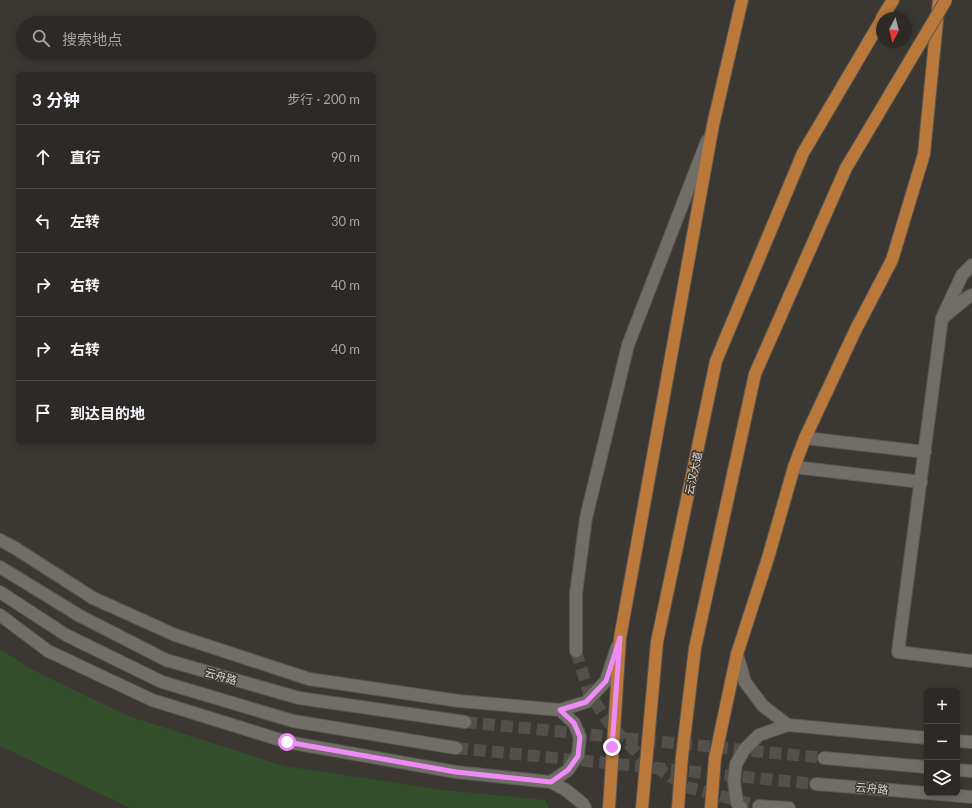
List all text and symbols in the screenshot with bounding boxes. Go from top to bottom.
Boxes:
north arrow [876,12,912,48]
search box [16,16,376,60]
icon: search [30,27,52,49]
text: 搜索地点 [62,30,122,48]
text: 3 分钟 [32,89,80,110]
text: 步行 · 200 m [287,91,360,107]
icon: ahead [32,146,54,168]
text: 直行 [70,148,100,166]
text: 90 m [331,149,360,165]
icon: left [32,210,54,232]
text: 左转 [70,212,100,230]
text: 30 m [331,213,360,229]
icon: right [32,274,54,296]
text: 右转 [70,276,100,294]
text: 40 m [331,277,360,293]
icon: right [32,338,54,360]
text: 右转 [70,340,100,358]
text: 40 m [331,341,360,357]
icon: arrive [32,402,54,424]
text: 到达目的地 [70,404,145,422]
street label: 云汉大道 [682,450,704,496]
street label: 云舟路 [203,665,239,687]
map controls [924,688,960,796]
button: + [924,688,960,724]
button: − [924,724,960,760]
route start [278,733,296,751]
route end [603,738,621,756]
button: layers [924,760,960,796]
street label: 云舟路 [855,780,889,796]

